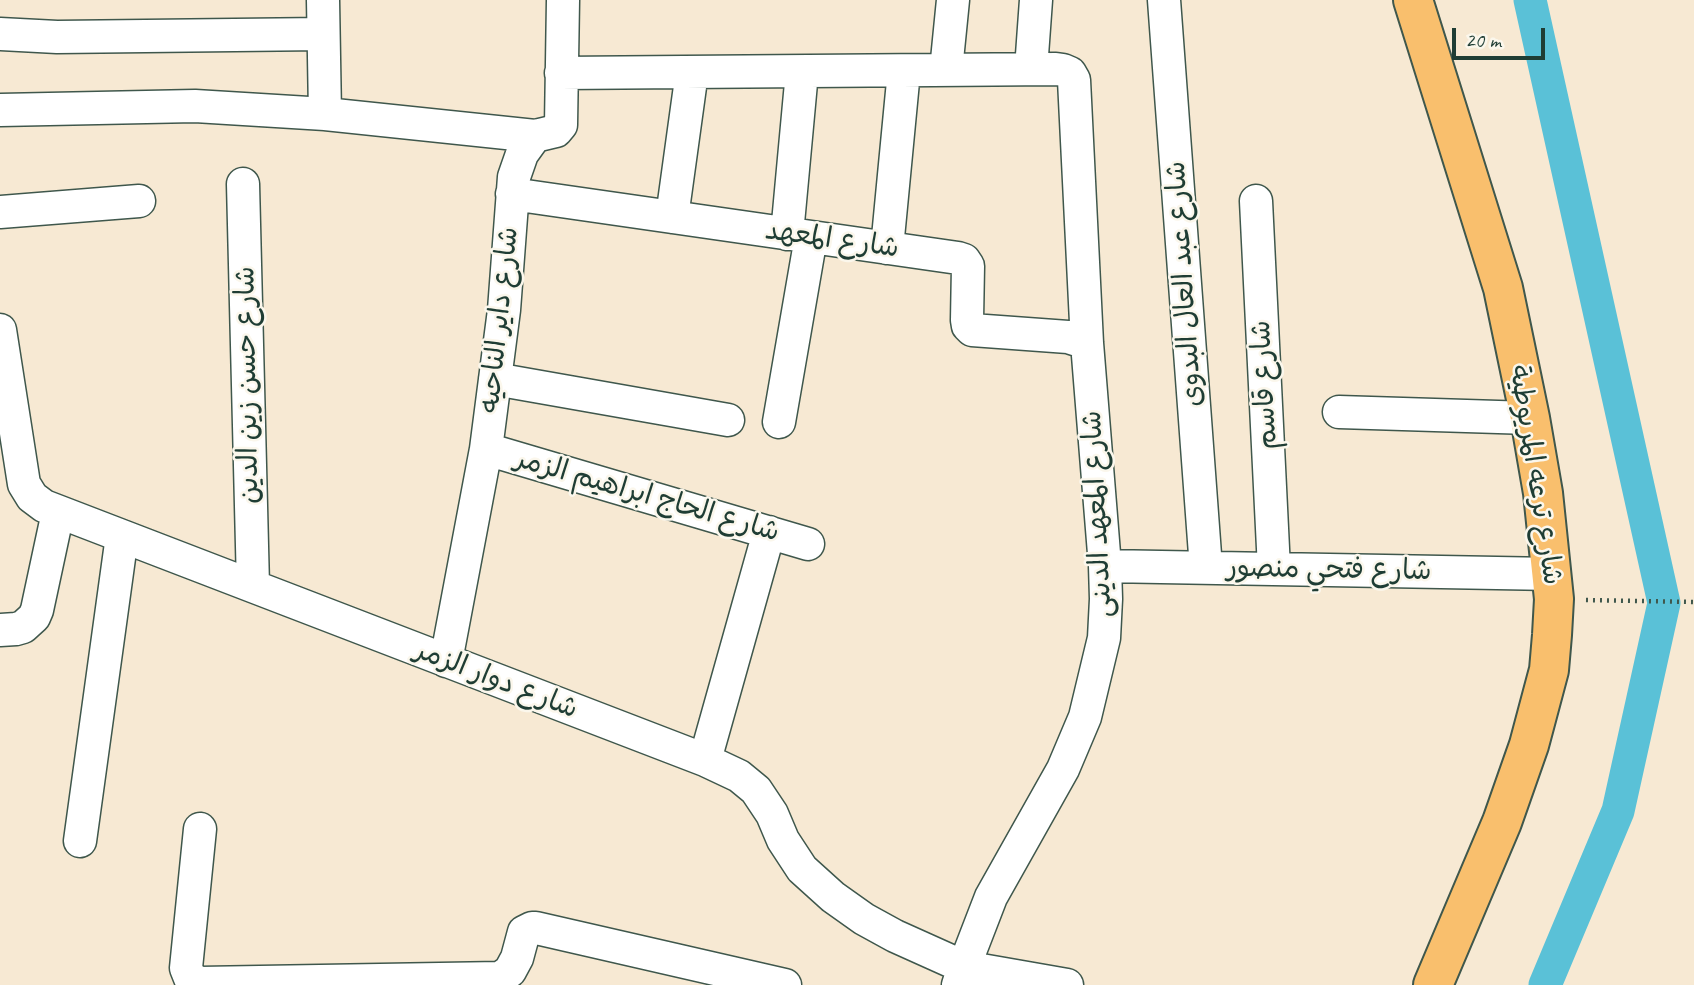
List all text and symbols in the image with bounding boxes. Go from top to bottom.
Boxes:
scale bar [1456,14,1549,58]
text: 20 m [1465,27,1501,53]
street label: شارع عبد العال البدوى [1160,160,1210,408]
street label: شارع المعهد [763,214,901,266]
street label: شارع داير الناحيه [474,225,526,415]
street label: شارع حسن زين الدين [229,266,267,504]
street label: شارع قاسم [1245,319,1285,451]
street label: شارع ترعه المريوطية [1501,363,1569,587]
street label: شارع المعهد الدينى [1076,409,1120,619]
street label: شارع الحاج ابراهيم الزمر [511,442,783,550]
street label: شارع فتحي منصور [1226,551,1432,589]
street label: شارع دوار الزمر [410,633,582,727]

